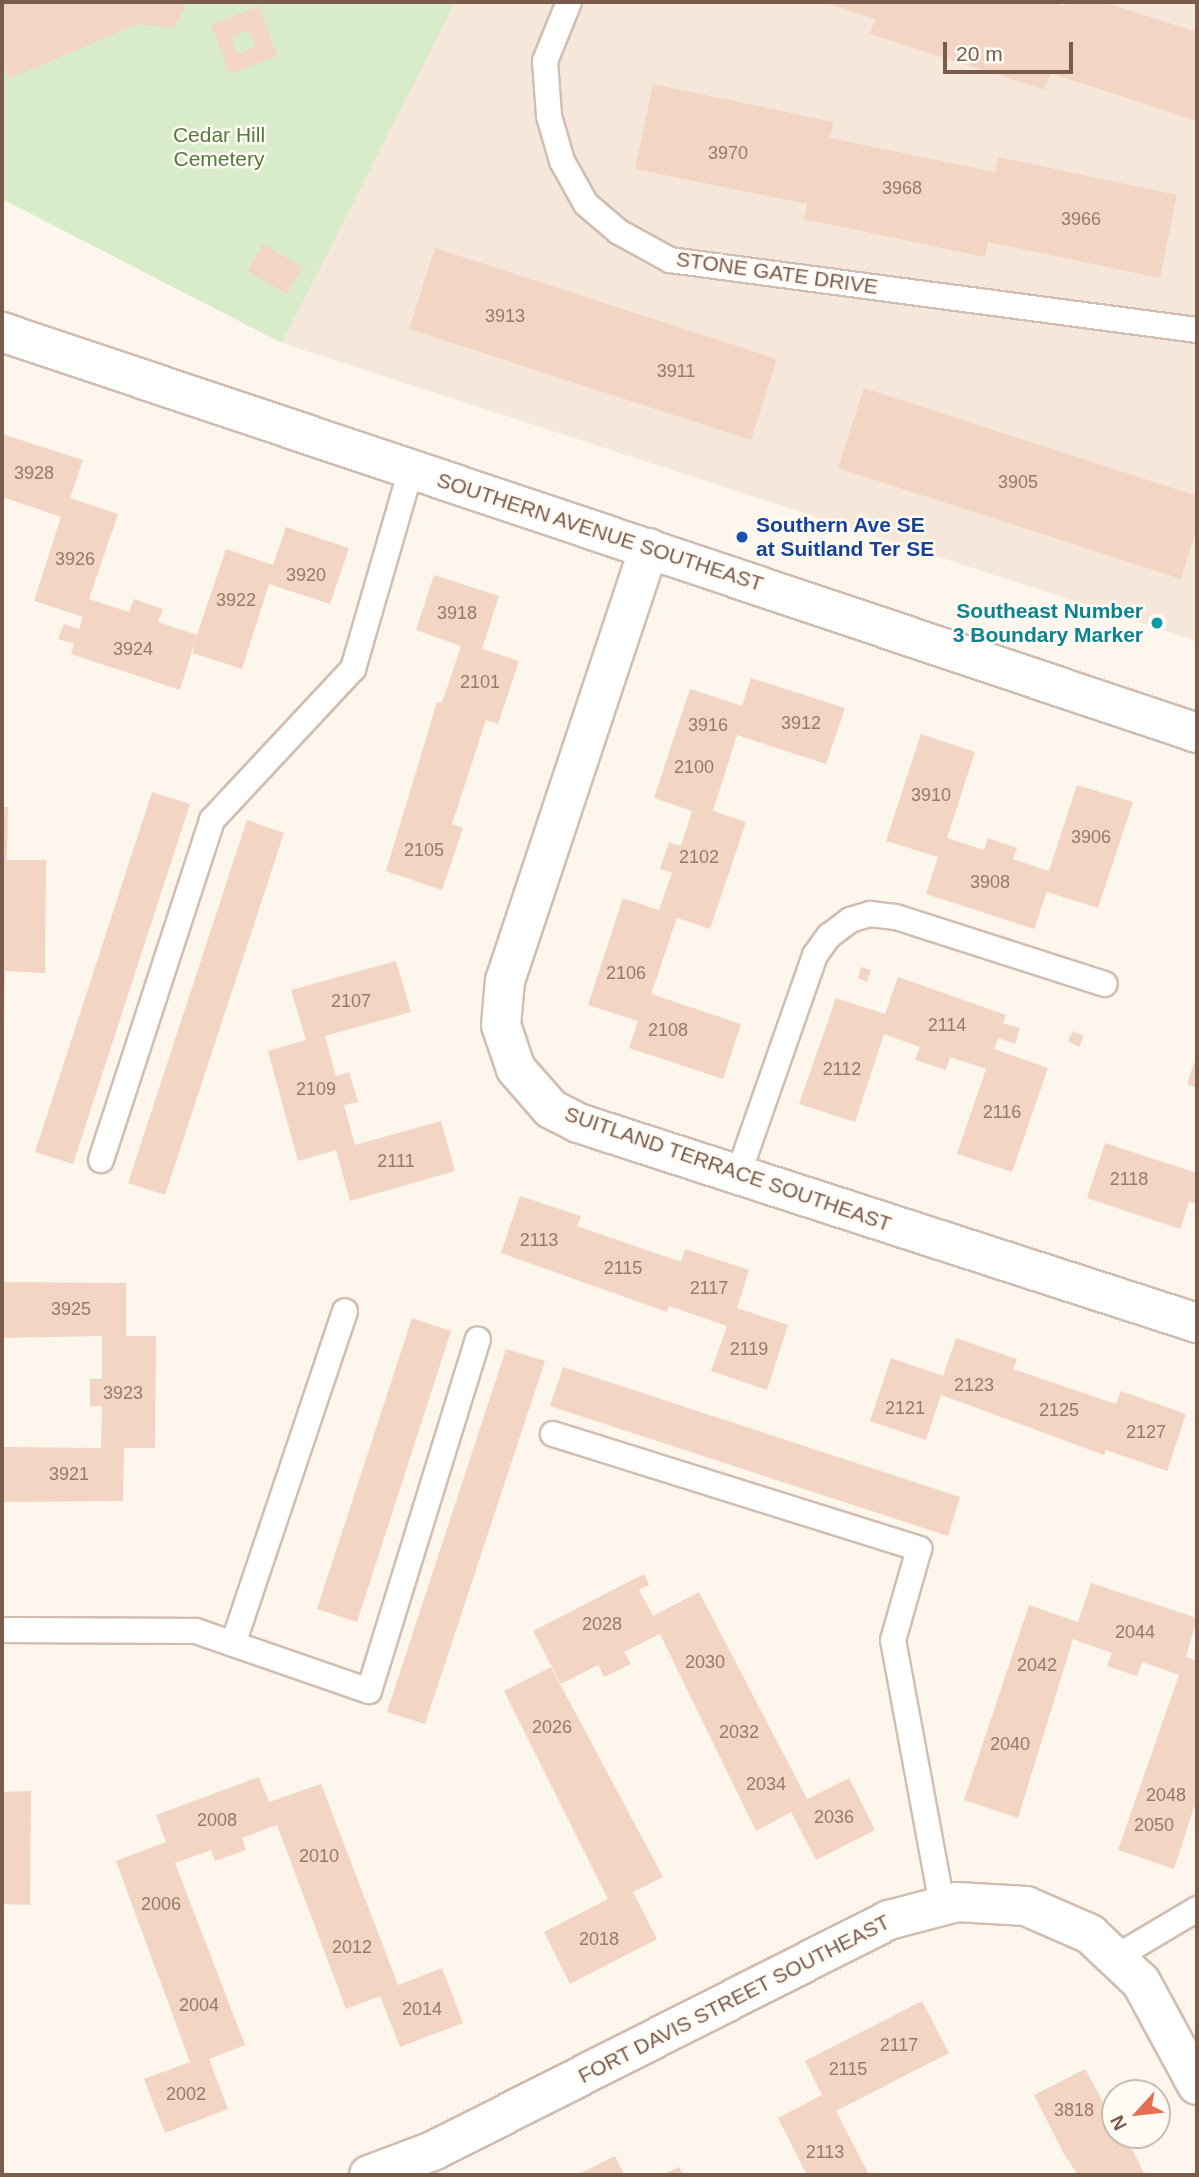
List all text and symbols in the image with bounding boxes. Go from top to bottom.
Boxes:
scale bar [947,28,1076,72]
text: 20 m [956,42,1003,65]
park label: Cedar Hill Cemetery [173,122,265,172]
house number: 3970 [708,142,748,164]
house number: 3968 [882,177,922,199]
house number: 3966 [1061,208,1101,230]
street label: STONE GATE DRIVE [675,246,879,300]
house number: 3913 [485,305,525,327]
house number: 3911 [657,360,695,382]
house number: 3928 [14,462,54,484]
street label: SOUTHERN AVENUE SOUTHEAST [433,467,767,597]
house number: 3905 [998,471,1038,493]
place label: Southern Ave SE at Suitland Ter SE [756,512,934,562]
marker: Southern Ave SE at Suitland Ter SE [734,529,750,545]
house number: 3926 [55,548,95,570]
house number: 3920 [286,564,326,586]
house number: 3922 [216,589,256,611]
place label: Southeast Number 3 Boundary Marker [953,598,1143,648]
house number: 3918 [437,602,477,624]
marker: Southeast Number 3 Boundary Marker [1149,615,1165,631]
house number: 3924 [113,638,153,660]
house number: 2101 [460,671,500,693]
house number: 3912 [781,712,821,734]
house number: 3916 [688,714,728,736]
house number: 2100 [674,756,714,778]
house number: 3910 [911,784,951,806]
house number: 3906 [1071,826,1111,848]
house number: 2105 [404,839,444,861]
house number: 2102 [679,846,719,868]
house number: 3908 [970,871,1010,893]
house number: 2106 [606,962,646,984]
house number: 2107 [331,990,371,1012]
house number: 2114 [928,1014,966,1036]
house number: 2108 [648,1019,688,1041]
house number: 2112 [823,1058,861,1080]
house number: 2109 [296,1078,336,1100]
street label: SUITLAND TERRACE SOUTHEAST [561,1101,895,1237]
house number: 2116 [983,1101,1021,1123]
house number: 2111 [377,1150,415,1172]
house number: 2118 [1110,1168,1148,1190]
house number: 2113 [520,1229,558,1251]
house number: 2115 [604,1257,642,1279]
house number: 2117 [690,1277,728,1299]
house number: 3925 [51,1298,91,1320]
house number: 2119 [730,1338,768,1360]
house number: 2123 [954,1374,994,1396]
house number: 3923 [103,1382,143,1404]
house number: 2121 [885,1397,925,1419]
house number: 2125 [1039,1399,1079,1421]
house number: 2127 [1126,1421,1166,1443]
house number: 3921 [49,1463,89,1485]
house number: 2028 [582,1613,622,1635]
house number: 2044 [1115,1621,1155,1643]
house number: 2030 [685,1651,725,1673]
house number: 2042 [1017,1654,1057,1676]
house number: 2026 [532,1716,572,1738]
house number: 2032 [719,1721,759,1743]
house number: 2040 [990,1733,1030,1755]
house number: 2034 [746,1773,786,1795]
house number: 2048 [1146,1784,1186,1806]
house number: 2036 [814,1806,854,1828]
house number: 2008 [197,1809,237,1831]
house number: 2050 [1134,1814,1174,1836]
house number: 2010 [299,1845,339,1867]
house number: 2006 [141,1893,181,1915]
street label: FORT DAVIS STREET SOUTHEAST [574,1909,894,2089]
house number: 2018 [579,1928,619,1950]
house number: 2012 [332,1936,372,1958]
house number: 2004 [179,1994,219,2016]
house number: 2014 [402,1998,442,2020]
house number: 2117 [880,2034,918,2056]
house number: 2115 [829,2058,867,2080]
north arrow [1101,2079,1171,2149]
house number: 2002 [166,2083,206,2105]
house number: 3818 [1054,2099,1094,2121]
text: N [1106,2112,1131,2134]
house number: 2113 [806,2141,844,2163]

